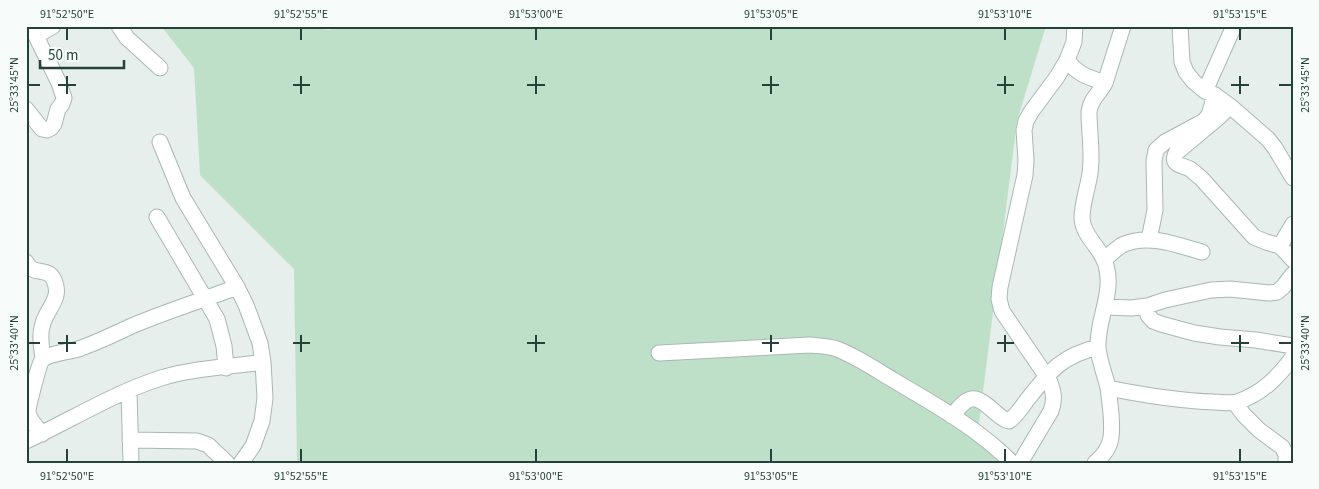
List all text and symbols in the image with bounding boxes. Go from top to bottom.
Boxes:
text: 91°52'50"E [40,6,94,23]
text: 91°52'55"E [274,6,328,23]
text: 91°53'00"E [509,6,563,23]
text: 91°53'05"E [744,6,798,23]
text: 91°53'10"E [978,6,1032,23]
text: 91°53'15"E [1213,6,1267,23]
scale bar [40,38,124,70]
text: 50 m [48,45,78,66]
text: 25°33'45"N [6,57,23,113]
text: 25°33'45"N [1297,57,1314,113]
text: 25°33'40"N [6,315,23,371]
text: 25°33'40"N [1297,315,1314,371]
text: 91°52'50"E [40,468,94,485]
text: 91°52'55"E [274,468,328,485]
text: 91°53'00"E [509,468,563,485]
text: 91°53'05"E [744,468,798,485]
text: 91°53'10"E [978,468,1032,485]
text: 91°53'15"E [1213,468,1267,485]

